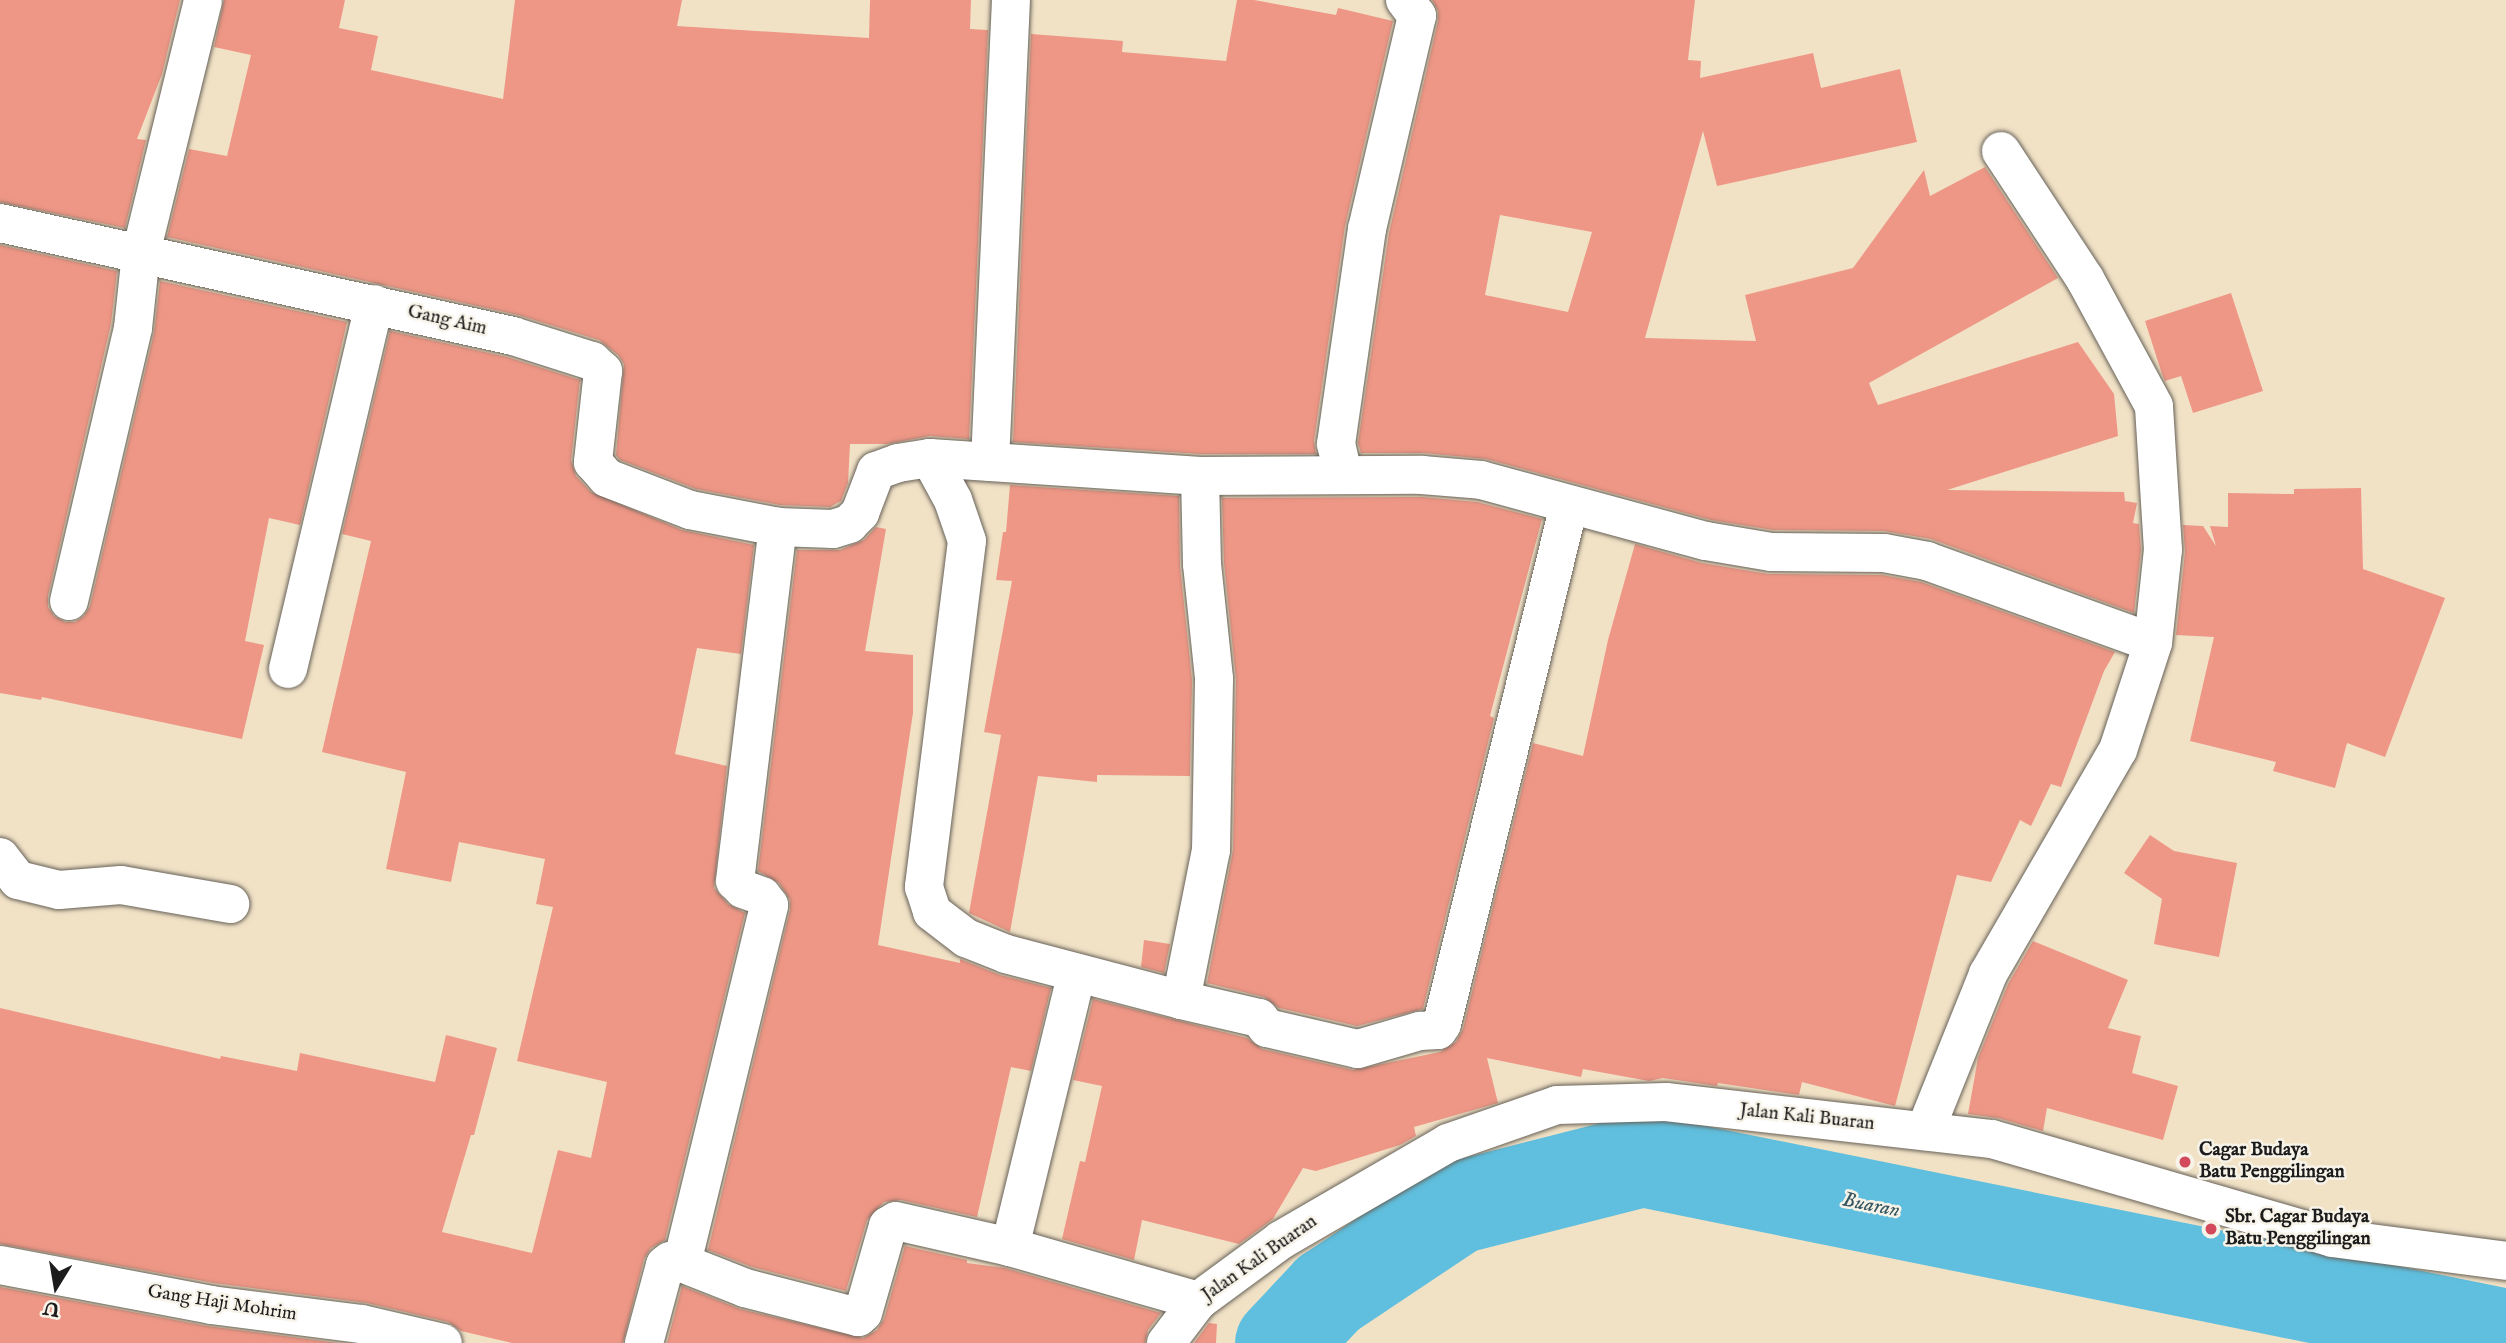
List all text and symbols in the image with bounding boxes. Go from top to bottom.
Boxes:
street label: Gang Aim [405,301,489,341]
street label: Jalan Kali Buaran [1738,1100,1876,1136]
place label: Cagar Budaya Batu Penggilingan [2199,1140,2345,1184]
marker: Cagar Budaya Batu Penggilingan [2177,1154,2193,1170]
water label: Buaran [1840,1188,1902,1224]
place label: Sbr. Cagar Budaya Batu Penggilingan [2225,1207,2371,1251]
street label: Jalan Kali Buaran [1198,1211,1322,1307]
marker: Sbr. Cagar Budaya Batu Penggilingan [2203,1221,2219,1237]
north arrow [21,1252,91,1322]
street label: Gang Haji Mohrim [146,1281,298,1327]
text: U [42,1294,62,1321]

